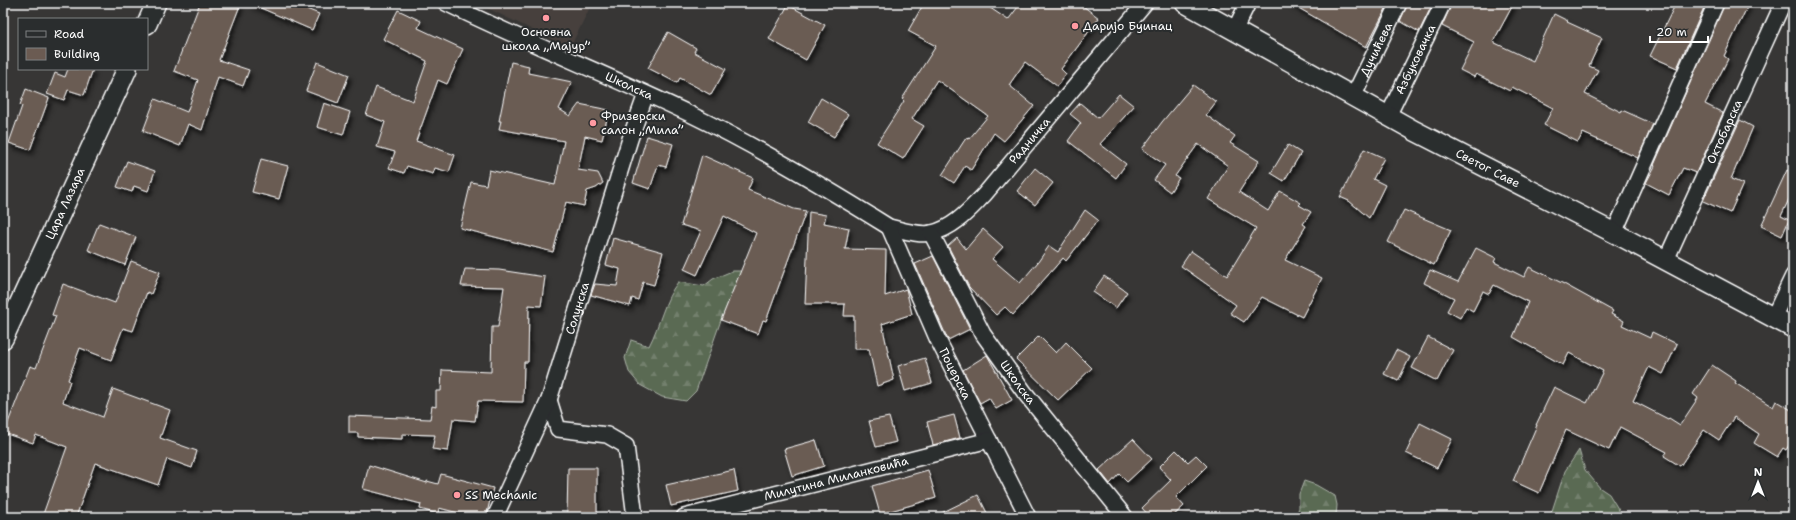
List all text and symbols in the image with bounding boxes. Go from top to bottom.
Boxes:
marker: Основна школа „Мајур” [541,13,551,23]
legend [18,18,148,70]
place label: Даријо Буинац [1083,18,1173,34]
scale bar [1650,18,1708,44]
street label: Дучићева [1356,19,1396,79]
marker: Даријо Буинац [1070,21,1080,31]
street label: Азбуковачка [1392,21,1440,97]
place label: Основна школа „Мајур” [502,24,590,54]
text: 20 m [1656,24,1687,40]
text: Road [54,26,85,42]
text: Building [54,46,100,62]
street label: Школска [603,68,656,104]
street label: Октобарска [1703,96,1746,166]
place label: Фризерски салон „Мила” [601,108,683,138]
street label: Радничка [1005,114,1054,167]
marker: Фризерски салон „Мила” [588,118,598,128]
street label: Светог Саве [1453,145,1523,192]
street label: Цара Лазара [42,165,89,242]
street label: Солунска [562,279,593,336]
street label: Поцерска [935,345,975,403]
street label: Школска [996,357,1039,408]
street label: Милутина Миланковића [762,453,911,504]
north arrow [1738,462,1778,502]
text: N [1754,465,1763,480]
place label: SS Mechanic [465,487,537,503]
marker: SS Mechanic [452,490,462,500]

